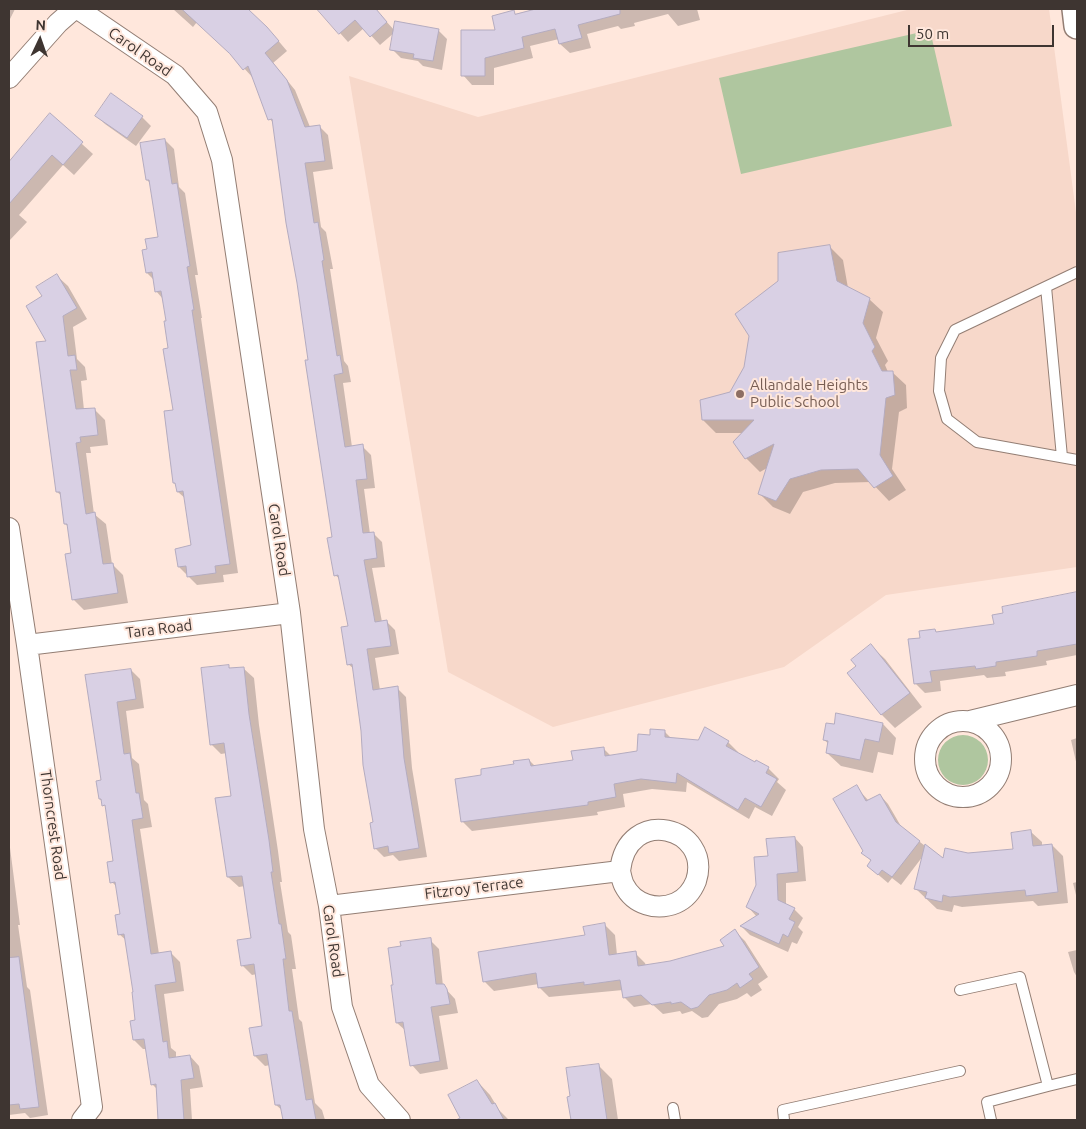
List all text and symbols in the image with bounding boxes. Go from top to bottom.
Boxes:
north arrow [15,15,65,65]
scale bar [911,15,1057,47]
text: N [35,17,46,33]
street label: Carol Road [105,24,175,80]
text: 50 m [916,25,949,42]
place label: Allandale Heights Public School [750,376,868,411]
marker: Allandale Heights Public School [734,388,746,400]
street label: Carol Road [264,502,294,578]
street label: Tara Road [125,616,193,642]
street label: Thorncrest Road [36,769,70,881]
street label: Fitzroy Terrace [423,873,525,903]
street label: Carol Road [319,903,347,979]

